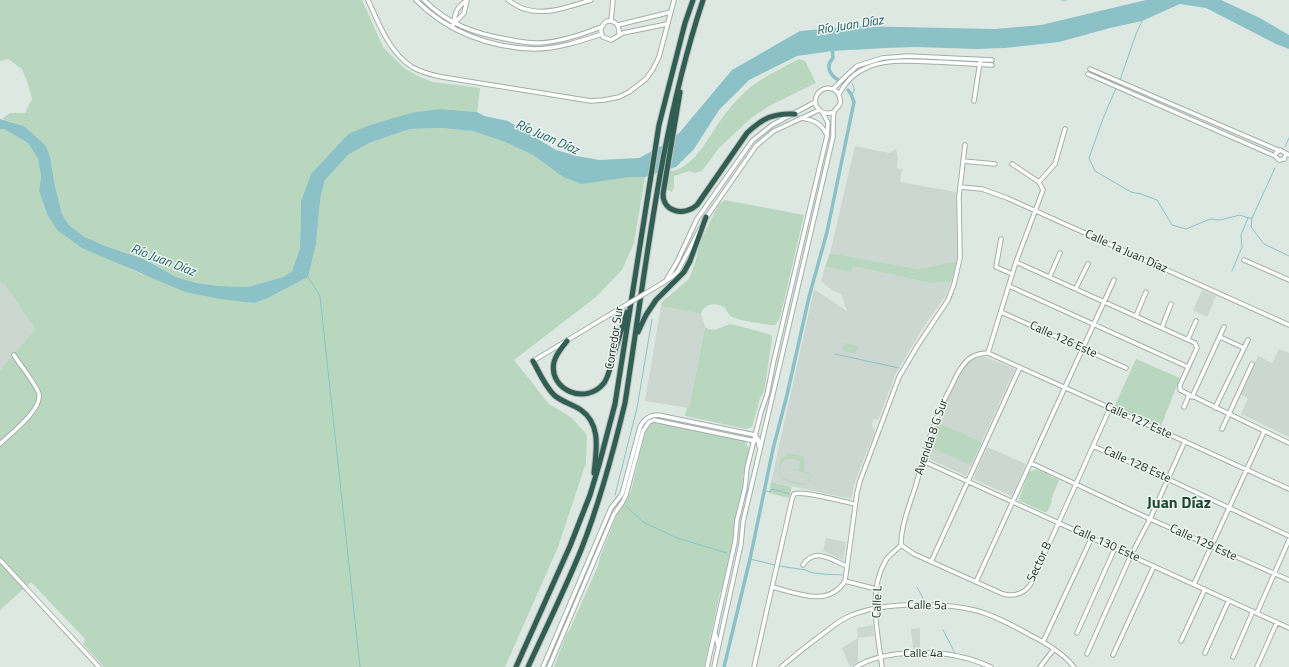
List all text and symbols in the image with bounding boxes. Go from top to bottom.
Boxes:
water label: Río Juan Díaz [815,13,885,39]
water label: Río Juan Díaz [513,117,581,159]
street label: Calle 1a Juan Díaz [1082,227,1170,277]
water label: Río Juan Díaz [129,242,197,280]
street label: Corredor Sur [603,306,627,370]
street label: Calle 126 Este [1027,319,1099,361]
street label: Avenida 8 G Sur [912,397,952,477]
street label: Calle 127 Este [1102,400,1174,442]
street label: Calle 128 Este [1101,444,1173,486]
district label: Juan Díaz [1147,494,1211,514]
street label: Calle 129 Este [1167,522,1239,564]
street label: Calle 130 Este [1070,523,1142,565]
street label: Sector B [1024,540,1056,584]
street label: Calle L [870,585,886,619]
street label: Calle 5a [907,598,947,614]
street label: Calle 4a [903,647,943,661]

